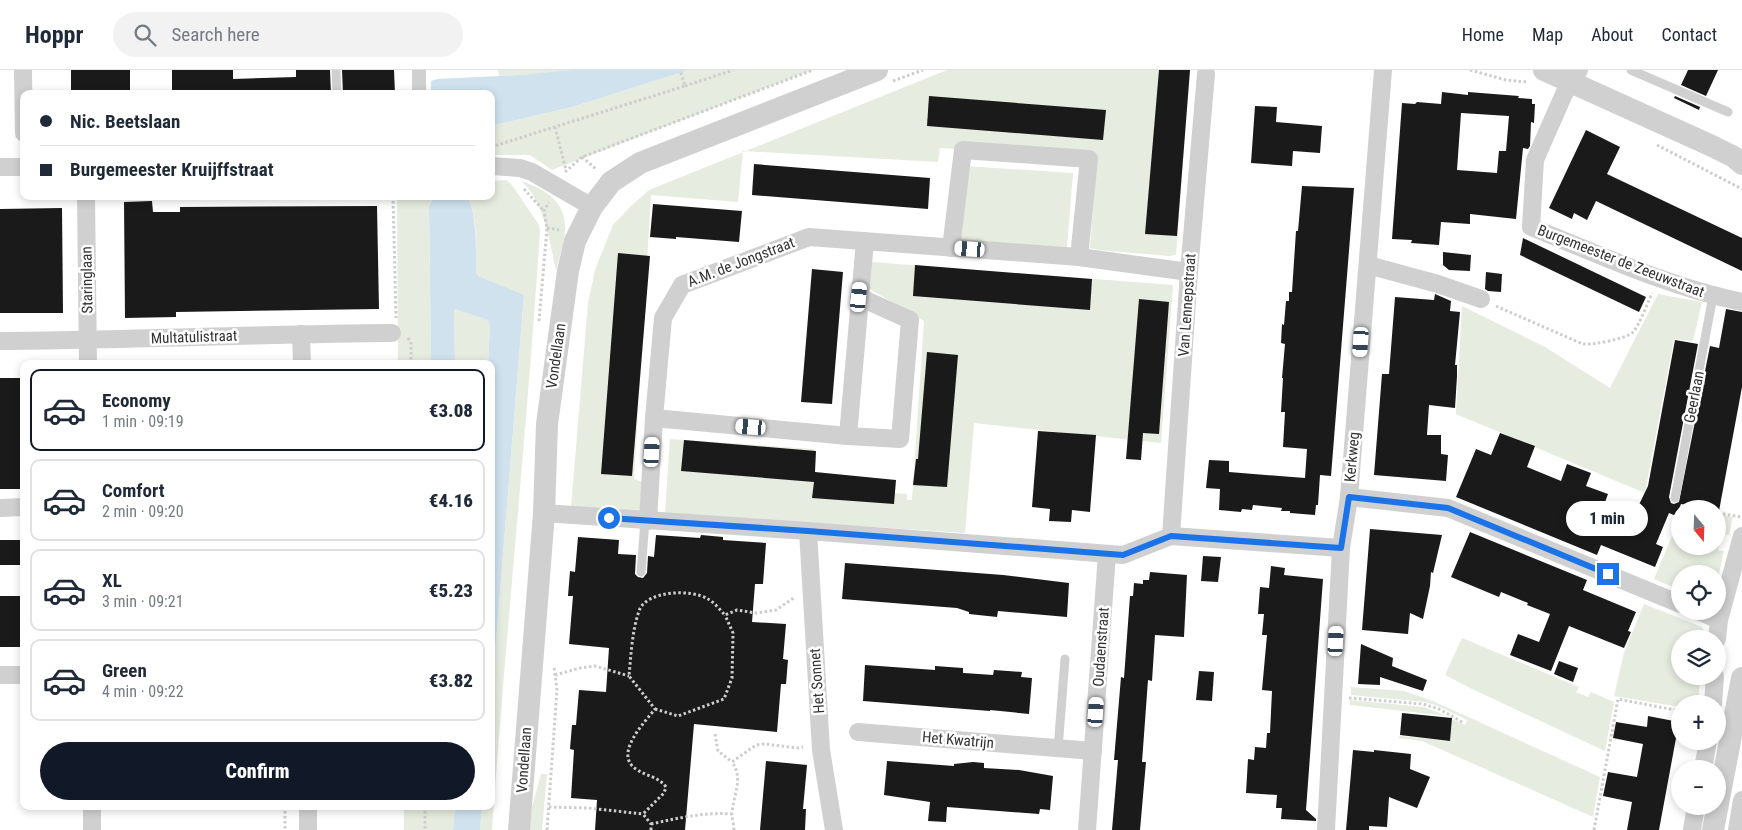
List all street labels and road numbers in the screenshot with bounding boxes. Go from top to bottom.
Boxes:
street label: Burgemeester de Zeeuwstraat [1535,221,1707,301]
street label: A.M. de Jongstraat [685,233,797,291]
street label: Staringlaan [77,246,97,314]
street label: Van Lennepstraat [1174,253,1200,357]
street label: Vondellaan [543,322,569,390]
street label: Multatulistraat [150,326,238,348]
street label: Geerlaan [1680,369,1708,425]
street label: Kerkweg [1341,431,1363,483]
street label: Oudaenstraat [1089,607,1113,687]
street label: Het Sonnet [806,648,828,714]
street label: Vondellaan [513,727,535,793]
street label: Het Kwatrijn [921,728,995,752]

